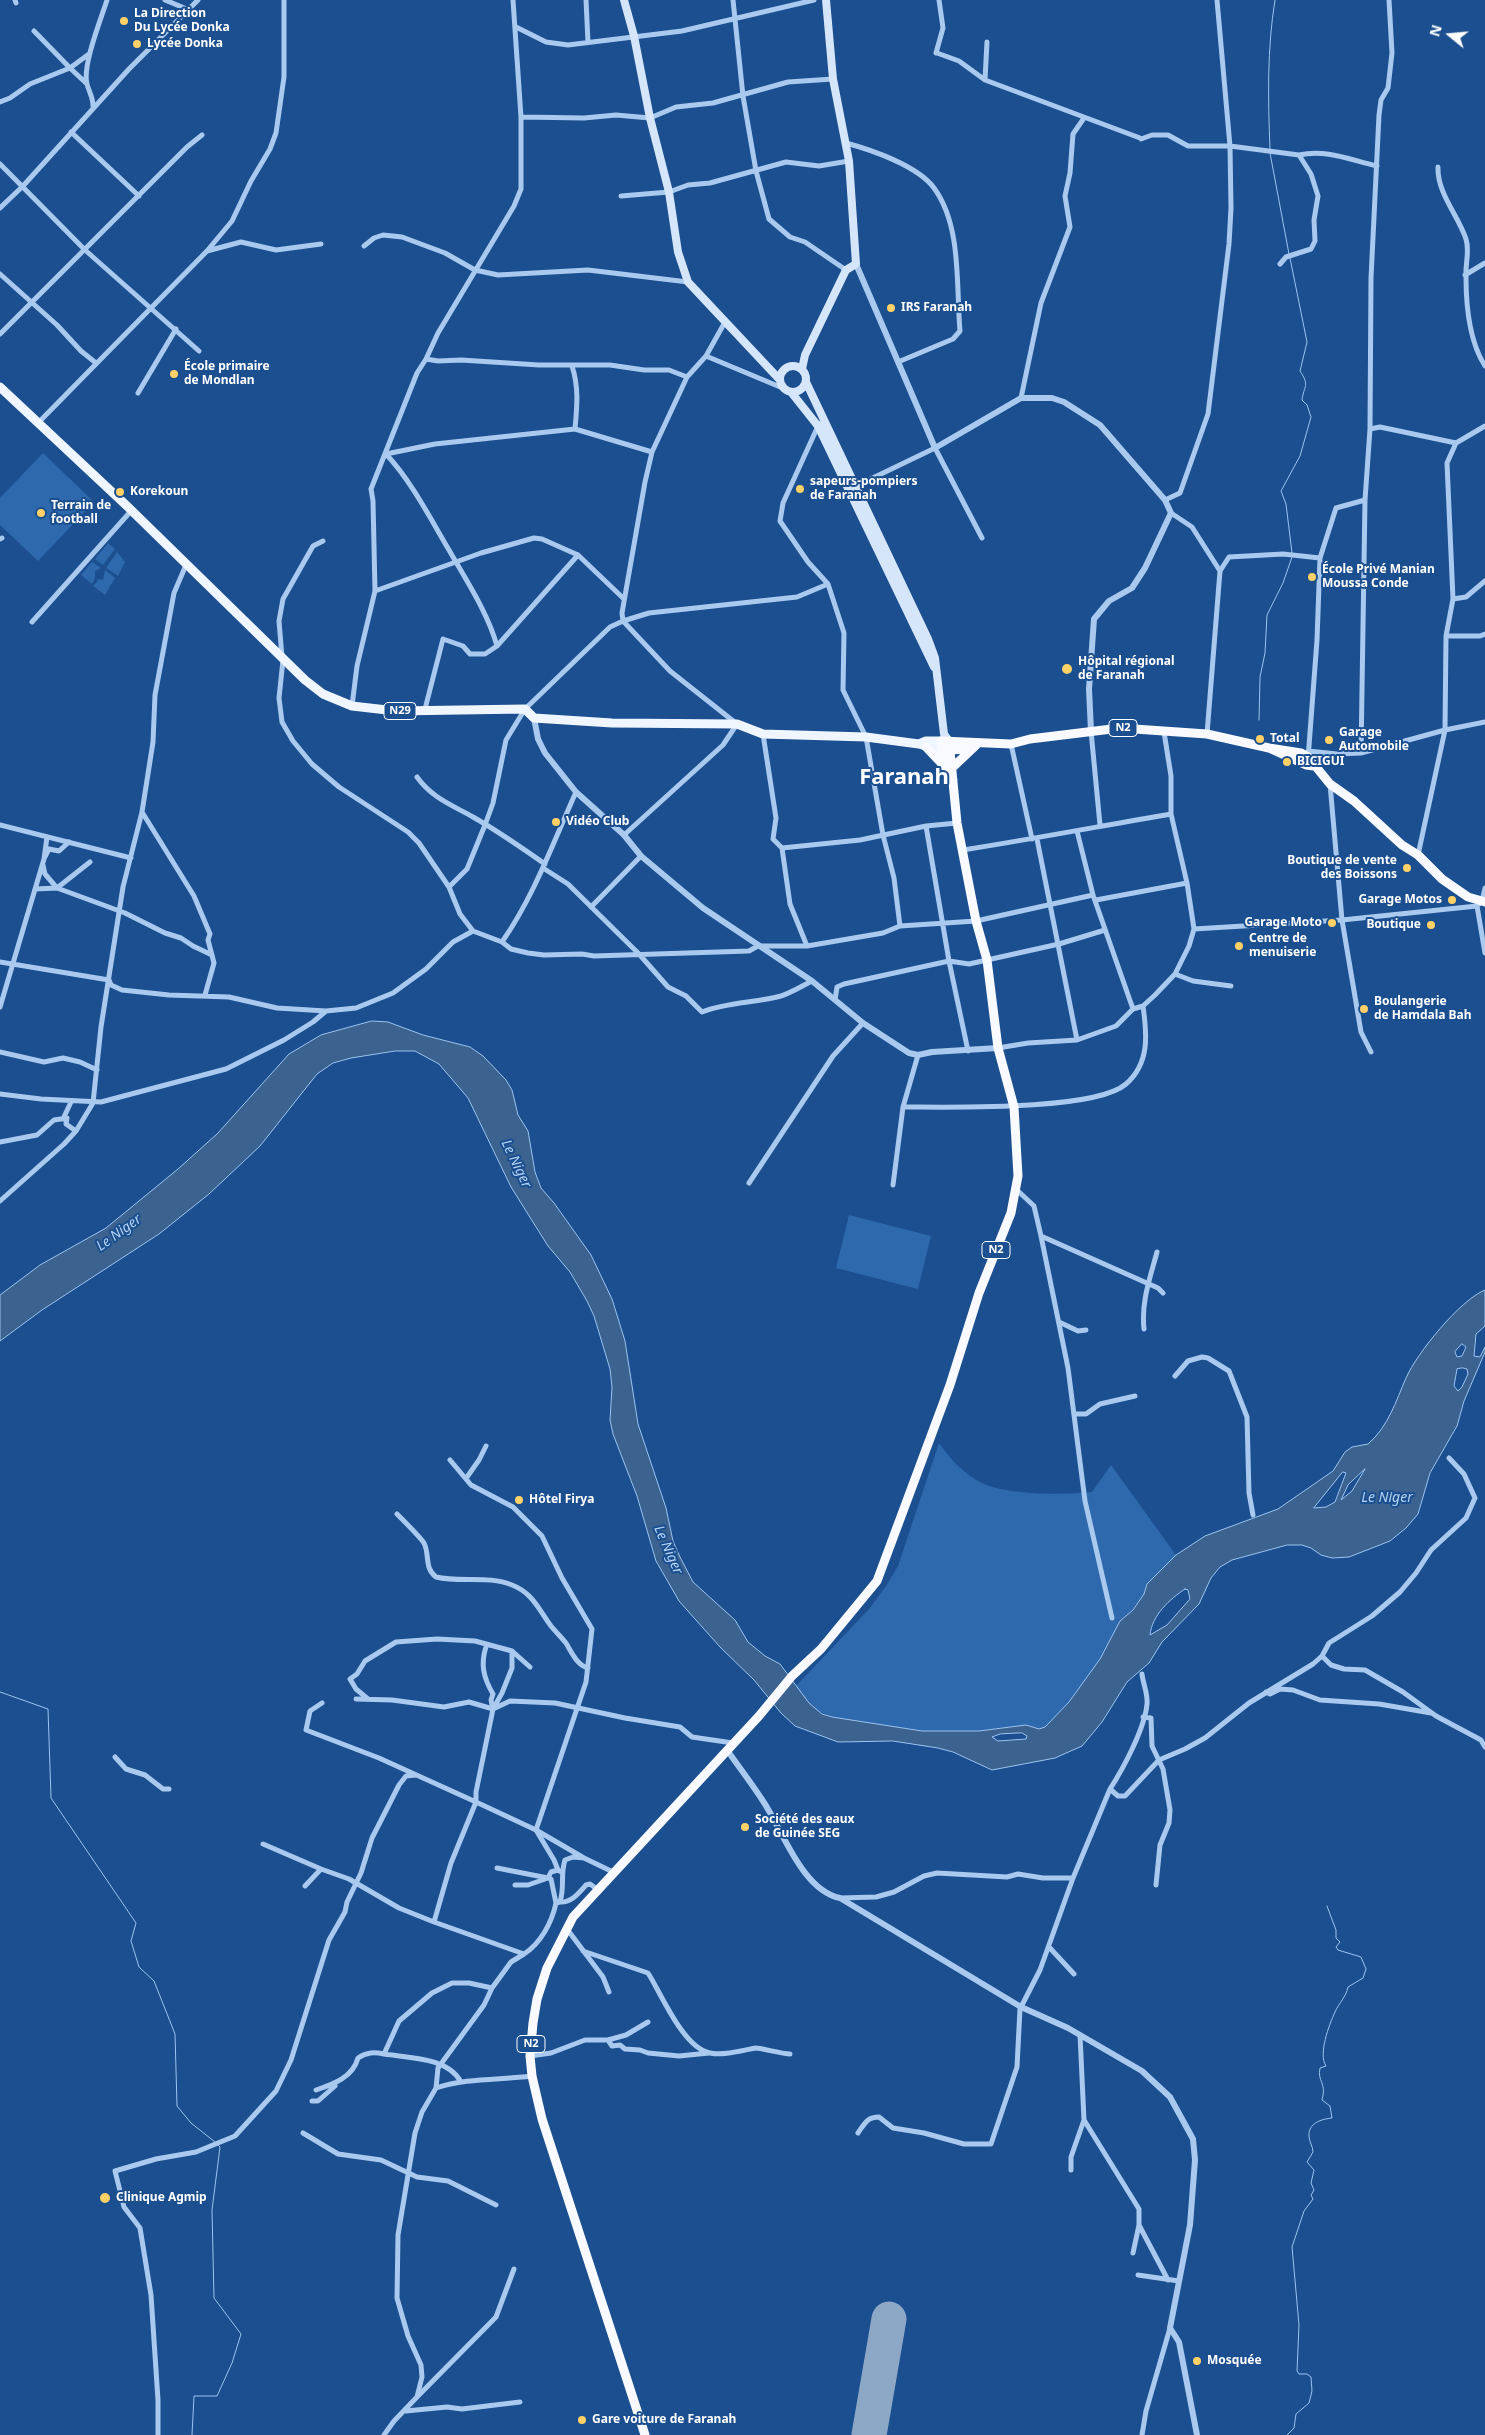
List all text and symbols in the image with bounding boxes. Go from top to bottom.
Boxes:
place label: La Direction Du Lycée Donka [134,7,230,35]
north arrow [1425,10,1475,60]
marker: La Direction Du Lycée Donka [118,15,130,27]
text: N [1424,22,1446,39]
place label: Lycée Donka [147,37,223,51]
marker: Lycée Donka [131,38,143,50]
place label: IRS Faranah [901,301,972,315]
marker: IRS Faranah [885,302,897,314]
place label: École primaire de Mondlan [184,360,270,388]
marker: École primaire de Mondlan [168,368,180,380]
place label: sapeurs-pompiers de Faranah [810,475,917,503]
marker: sapeurs-pompiers de Faranah [794,483,806,495]
place label: Korekoun [130,485,188,499]
marker: Korekoun [114,486,126,498]
place label: Terrain de football [51,499,111,527]
marker: Terrain de football [35,507,47,519]
place label: École Privé Manian Moussa Conde [1322,563,1435,591]
marker: École Privé Manian Moussa Conde [1306,571,1318,583]
place label: Hôpital régional de Faranah [1078,655,1174,683]
marker: Hôpital régional de Faranah [1060,662,1074,676]
road number: N29 [384,702,416,719]
road number: N2 [1109,720,1137,736]
place label: Garage Automobile [1339,726,1409,754]
place label: Total [1270,732,1300,746]
marker: Total [1254,733,1266,745]
marker: Garage Automobile [1323,734,1335,746]
place label: BICIGUI [1297,755,1344,769]
marker: BICIGUI [1281,756,1293,768]
district label: Faranah [859,765,949,791]
place label: Vidéo Club [566,815,629,829]
marker: Vidéo Club [550,816,562,828]
place label: Boutique de vente des Boissons [1287,854,1397,882]
marker: Boutique de vente des Boissons [1401,862,1413,874]
place label: Garage Motos [1358,893,1442,907]
marker: Garage Motos [1446,894,1458,906]
place label: Garage Moto [1244,916,1322,930]
marker: Garage Moto [1326,917,1338,929]
place label: Boutique [1366,918,1421,932]
marker: Boutique [1425,919,1437,931]
place label: Centre de menuiserie [1249,932,1316,960]
marker: Centre de menuiserie [1233,940,1245,952]
place label: Boulangerie de Hamdala Bah [1374,995,1472,1023]
marker: Boulangerie de Hamdala Bah [1358,1003,1370,1015]
water label: Le Niger [497,1137,535,1191]
water label: Le Niger [93,1211,145,1255]
road number: N2 [982,1242,1010,1258]
water label: Le Niger [1361,1490,1413,1506]
place label: Hôtel Firya [529,1493,594,1507]
marker: Hôtel Firya [513,1494,525,1506]
water label: Le Niger [650,1523,686,1577]
place label: Société des eaux de Guinée SEG [755,1813,855,1841]
marker: Société des eaux de Guinée SEG [739,1821,751,1833]
road number: N2 [517,2036,545,2052]
marker: Clinique Agmip [98,2191,112,2205]
place label: Clinique Agmip [116,2191,207,2205]
place label: Mosquée [1207,2354,1262,2368]
marker: Mosquée [1191,2355,1203,2367]
place label: Gare voiture de Faranah [592,2413,736,2427]
marker: Gare voiture de Faranah [576,2414,588,2426]

